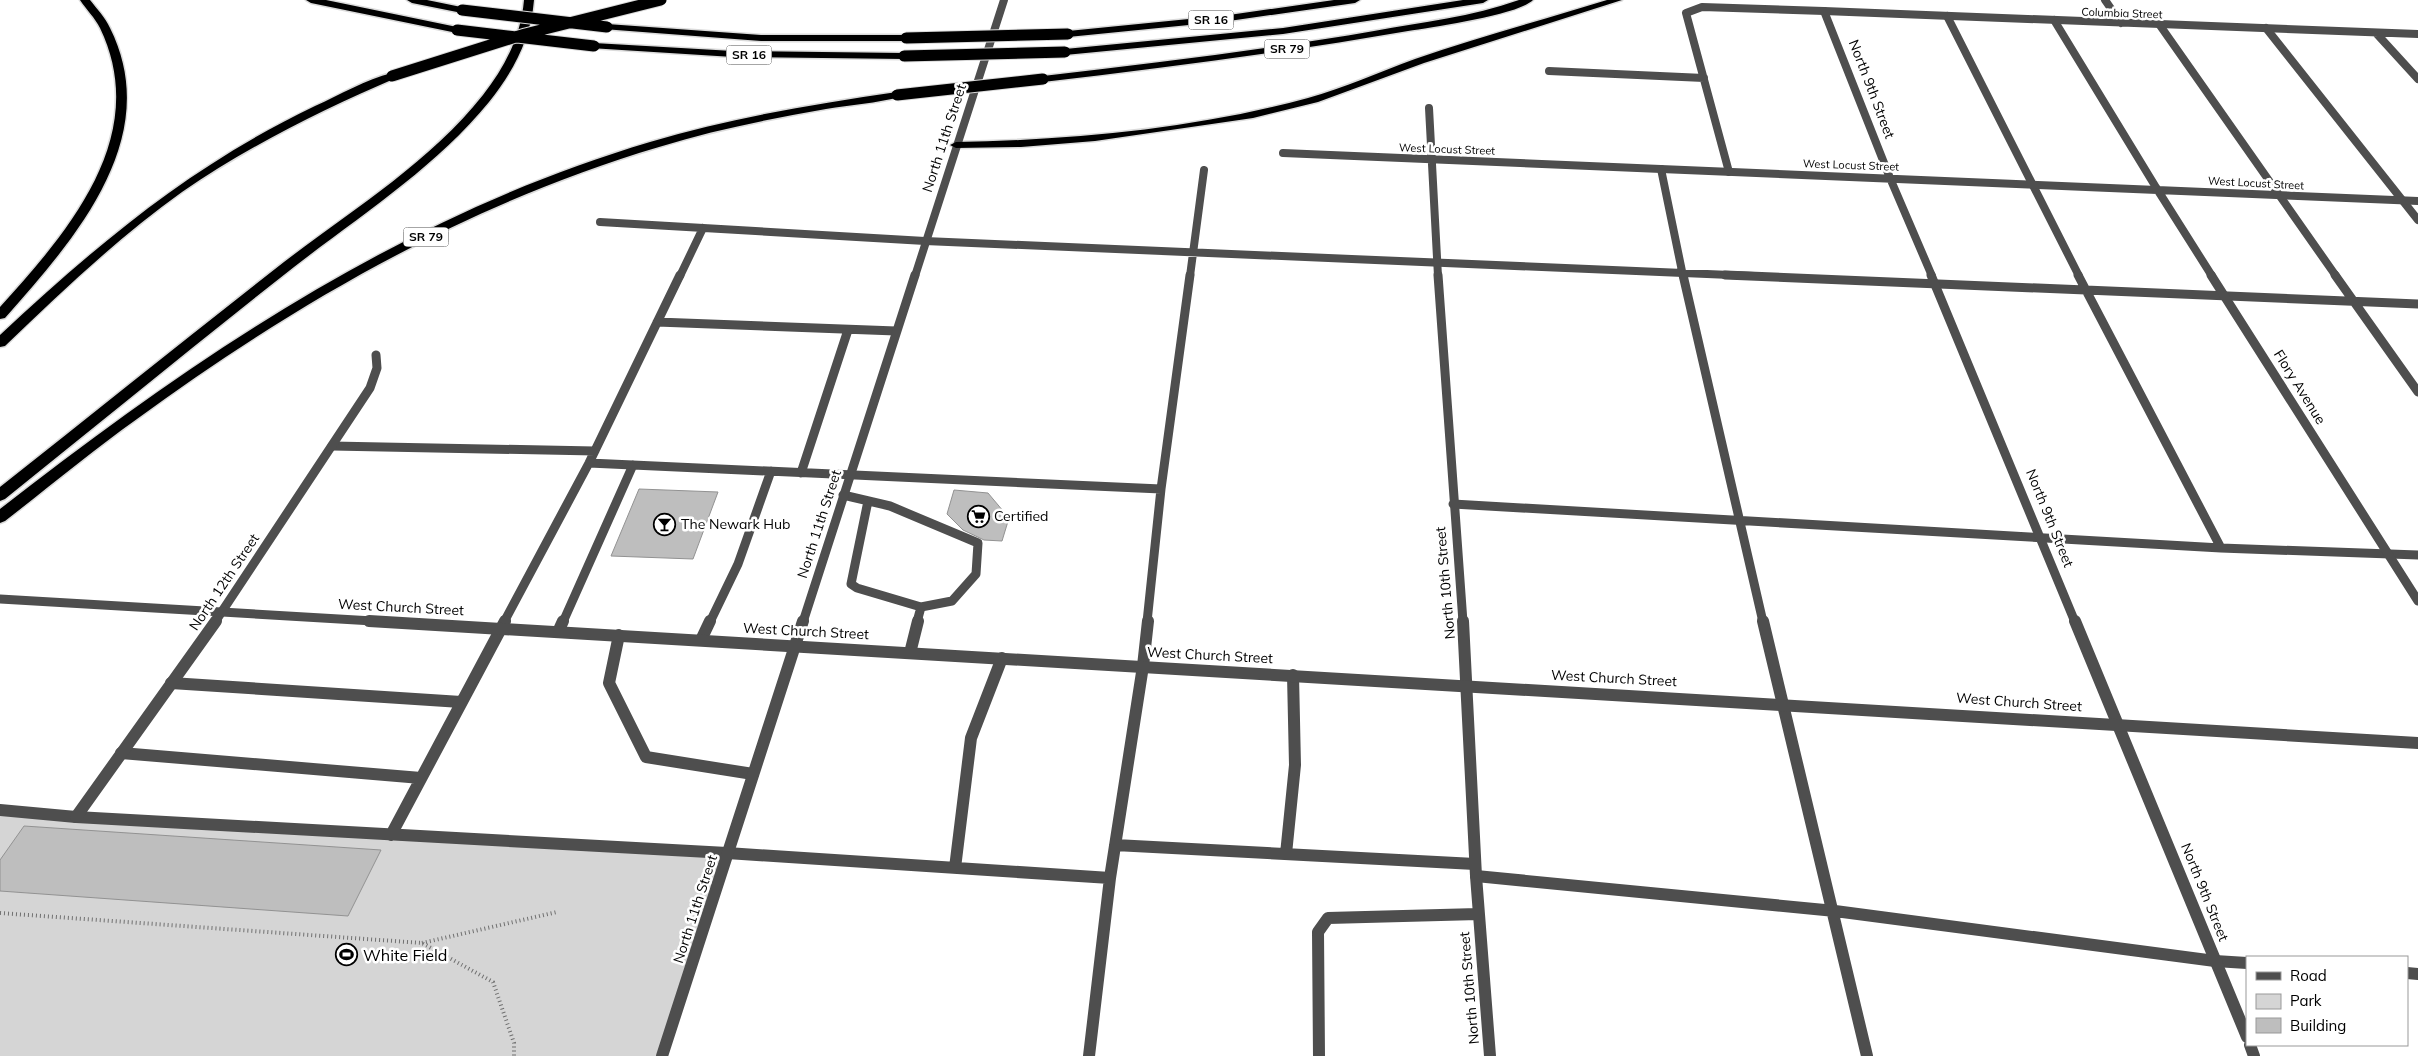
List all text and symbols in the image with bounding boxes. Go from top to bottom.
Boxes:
street label: Columbia Street [2081,5,2163,21]
road number: SR 16 [1188,10,1234,30]
street label: North 9th Street [1845,37,1899,141]
road number: SR 79 [1264,40,1310,59]
road number: SR 16 [726,46,772,64]
street label: North 11th Street [918,81,970,194]
street label: West Locust Street [1399,140,1495,158]
street label: West Locust Street [1803,156,1899,174]
street label: West Locust Street [2208,173,2305,193]
road number: SR 79 [404,228,448,246]
street label: Flory Avenue [2270,346,2330,428]
street label: North 9th Street [2022,466,2078,570]
street label: North 11th Street [793,467,845,580]
supermarket icon: Certified [966,504,990,528]
place label: Certified [994,507,1048,525]
bar icon: The Newark Hub [653,512,677,536]
place label: The Newark Hub [681,515,791,533]
street label: North 10th Street [1431,526,1459,640]
street label: North 12th Street [185,530,263,634]
street label: West Church Street [338,595,465,619]
street label: West Church Street [743,619,870,643]
street label: West Church Street [1147,643,1274,667]
street label: West Church Street [1551,666,1678,690]
street label: West Church Street [1955,689,2083,715]
street label: North 9th Street [2177,840,2233,944]
street label: North 11th Street [669,852,721,965]
street label: North 10th Street [1455,931,1483,1045]
sports icon: White Field [335,943,359,967]
place label: White Field [363,945,447,965]
legend [2246,956,2408,1046]
text: Road [2290,966,2327,985]
text: Park [2290,991,2322,1010]
text: Building [2290,1016,2346,1035]

